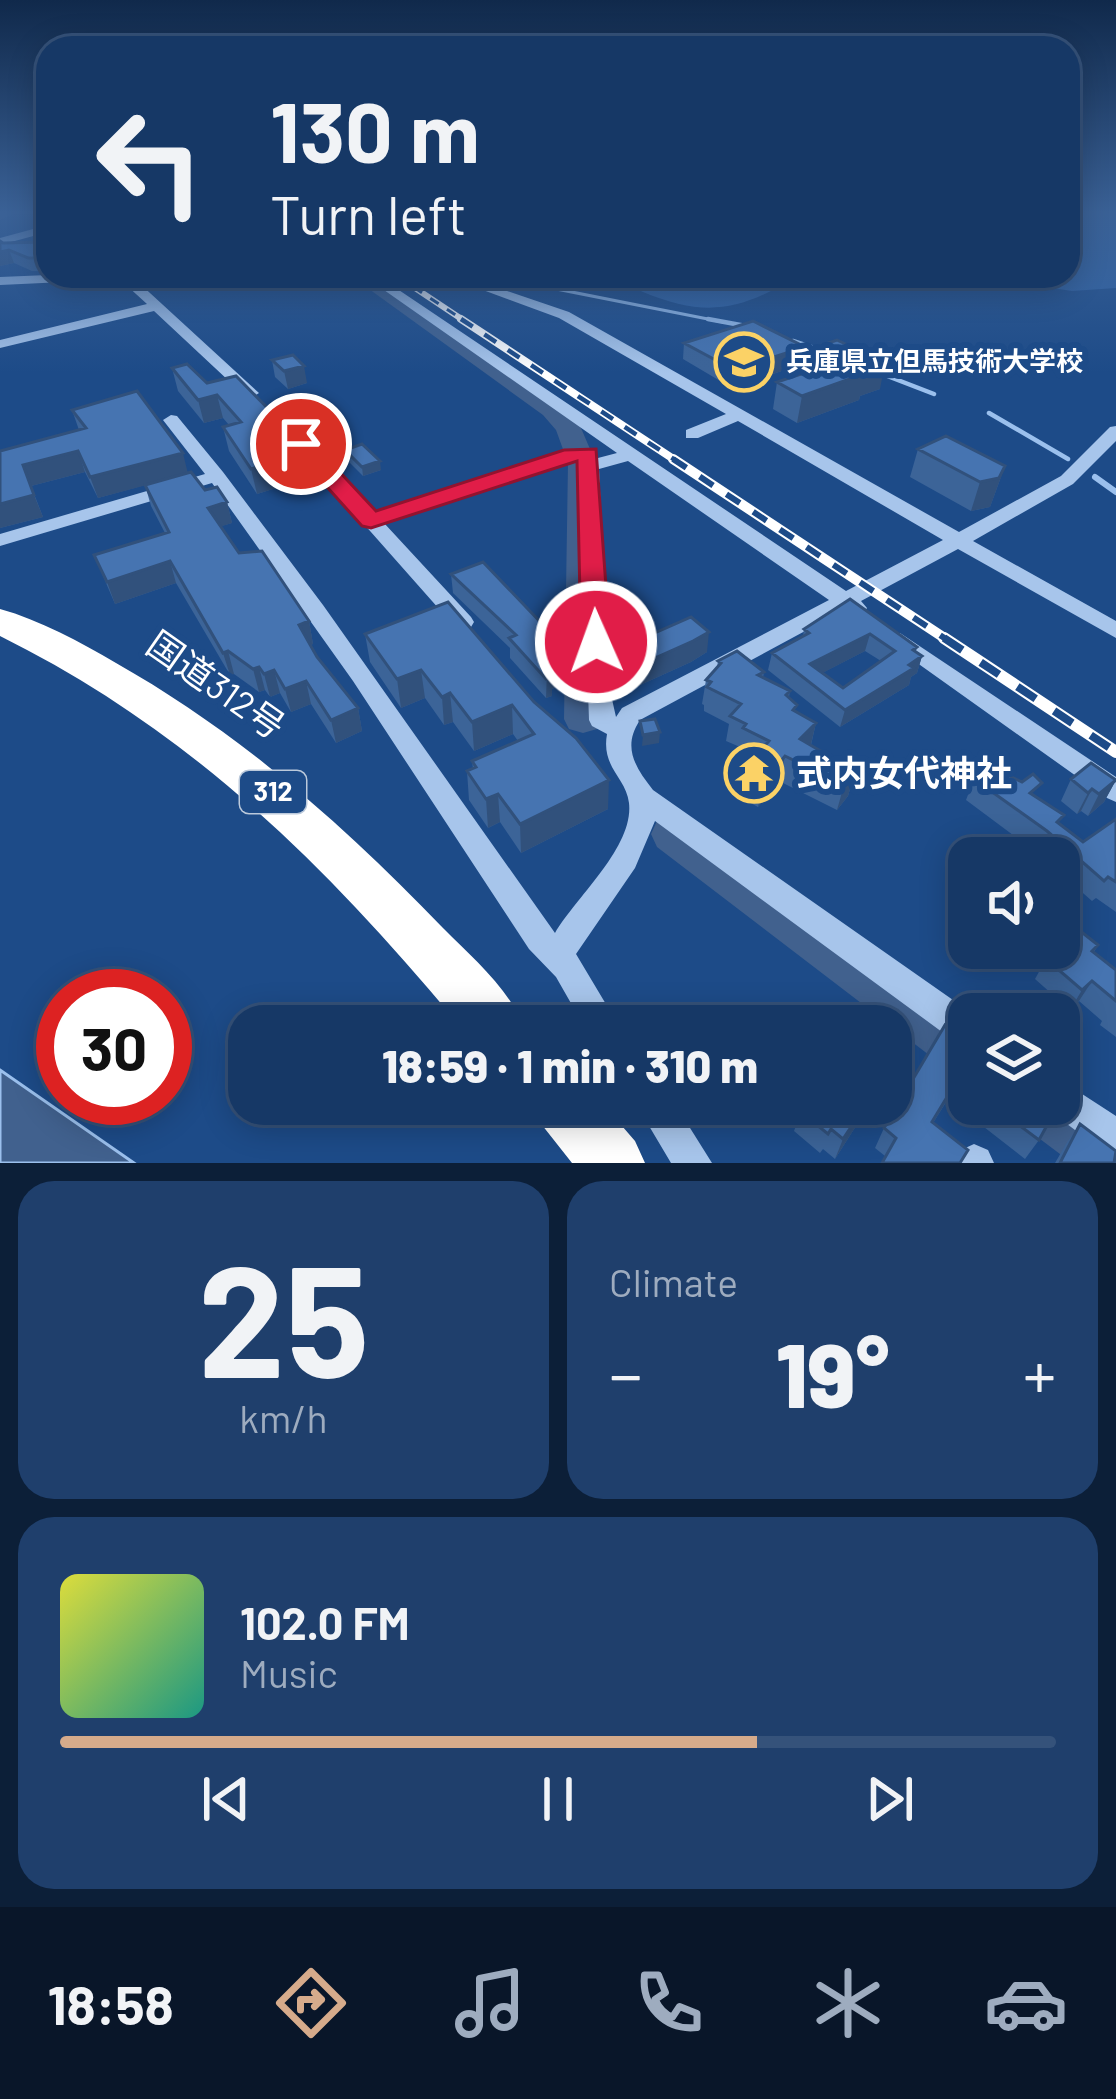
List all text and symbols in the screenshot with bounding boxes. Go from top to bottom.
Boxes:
text: 130 m [270,79,480,180]
icon: left [72,84,228,240]
text: Turn left [270,181,467,246]
school or university icon: 兵庫県立但馬技術大学校 [713,331,775,393]
place label: 兵庫県立但馬技術大学校 [786,344,1083,376]
pin [250,393,352,495]
icon: arrive [268,411,334,477]
position arrow [533,579,659,705]
street label: 国道312号 [140,621,294,747]
temple icon: 式内女代神社 [723,742,785,804]
place label: 式内女代神社 [796,750,1012,793]
road number: 312 [240,771,306,813]
map controls [948,837,1080,1125]
button: sound [948,837,1080,969]
speed limit sign: 30 [36,969,192,1125]
button: layers [948,993,1080,1125]
text: 18:59 · 1 min · 310 m [382,1038,758,1092]
text: 25 [198,1222,369,1409]
text: Climate [609,1258,738,1305]
text: 19° [776,1318,889,1426]
text: − [609,1333,642,1412]
text: + [1023,1333,1056,1412]
text: km/h [239,1394,328,1441]
text: 102.0 FM [240,1595,410,1649]
text: Music [240,1649,338,1696]
icon: previous [193,1766,259,1832]
icon: pause [525,1766,591,1832]
icon: next [857,1766,923,1832]
icon: directions [269,1961,353,2045]
icon: music [448,1961,532,2045]
icon: phone [627,1961,711,2045]
icon: climate [806,1961,890,2045]
icon: car [984,1961,1068,2045]
text: 18:58 [47,1971,174,2036]

